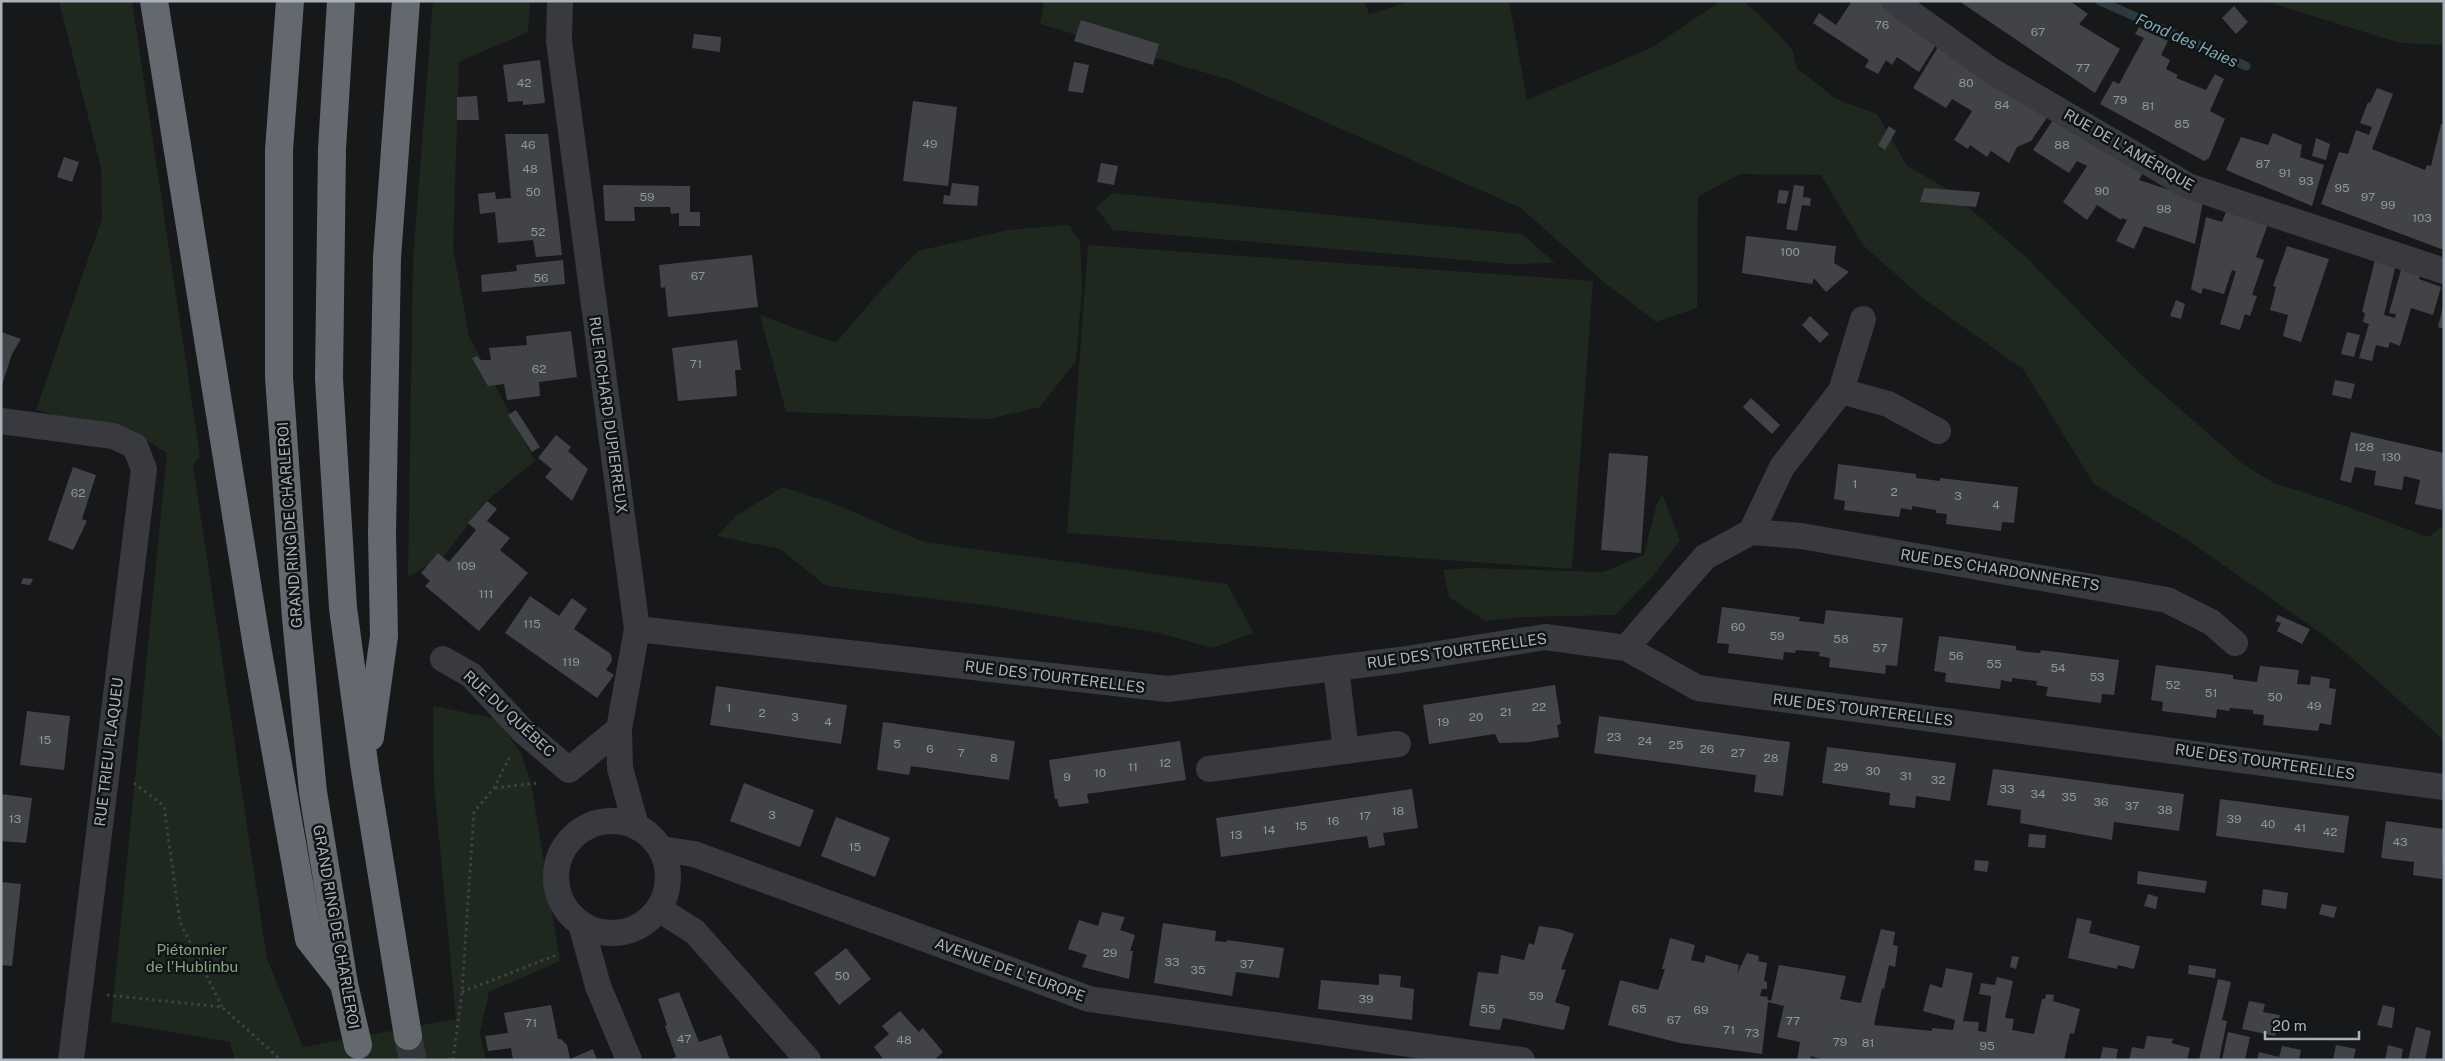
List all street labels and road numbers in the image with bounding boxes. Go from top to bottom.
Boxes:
street label: RUE DE L'AMÉRIQUE [2061,105,2197,194]
street label: RUE RICHARD DUPIERREUX [586,315,631,515]
street label: GRAND RING DE CHARLEROI [274,421,305,629]
street label: RUE DES CHARDONNERETS [1899,545,2101,594]
street label: RUE DES TOURTERELLES [1366,629,1548,672]
street label: RUE DES TOURTERELLES [964,657,1146,696]
street label: RUE DU QUÉBEC [460,667,558,760]
street label: RUE TRIEU PLAQUEU [91,676,126,827]
street label: RUE DES TOURTERELLES [1772,690,1954,729]
street label: RUE DES TOURTERELLES [2174,740,2356,783]
street label: GRAND RING DE CHARLEROI [310,824,363,1030]
street label: AVENUE DE L'EUROPE [933,934,1088,1005]

